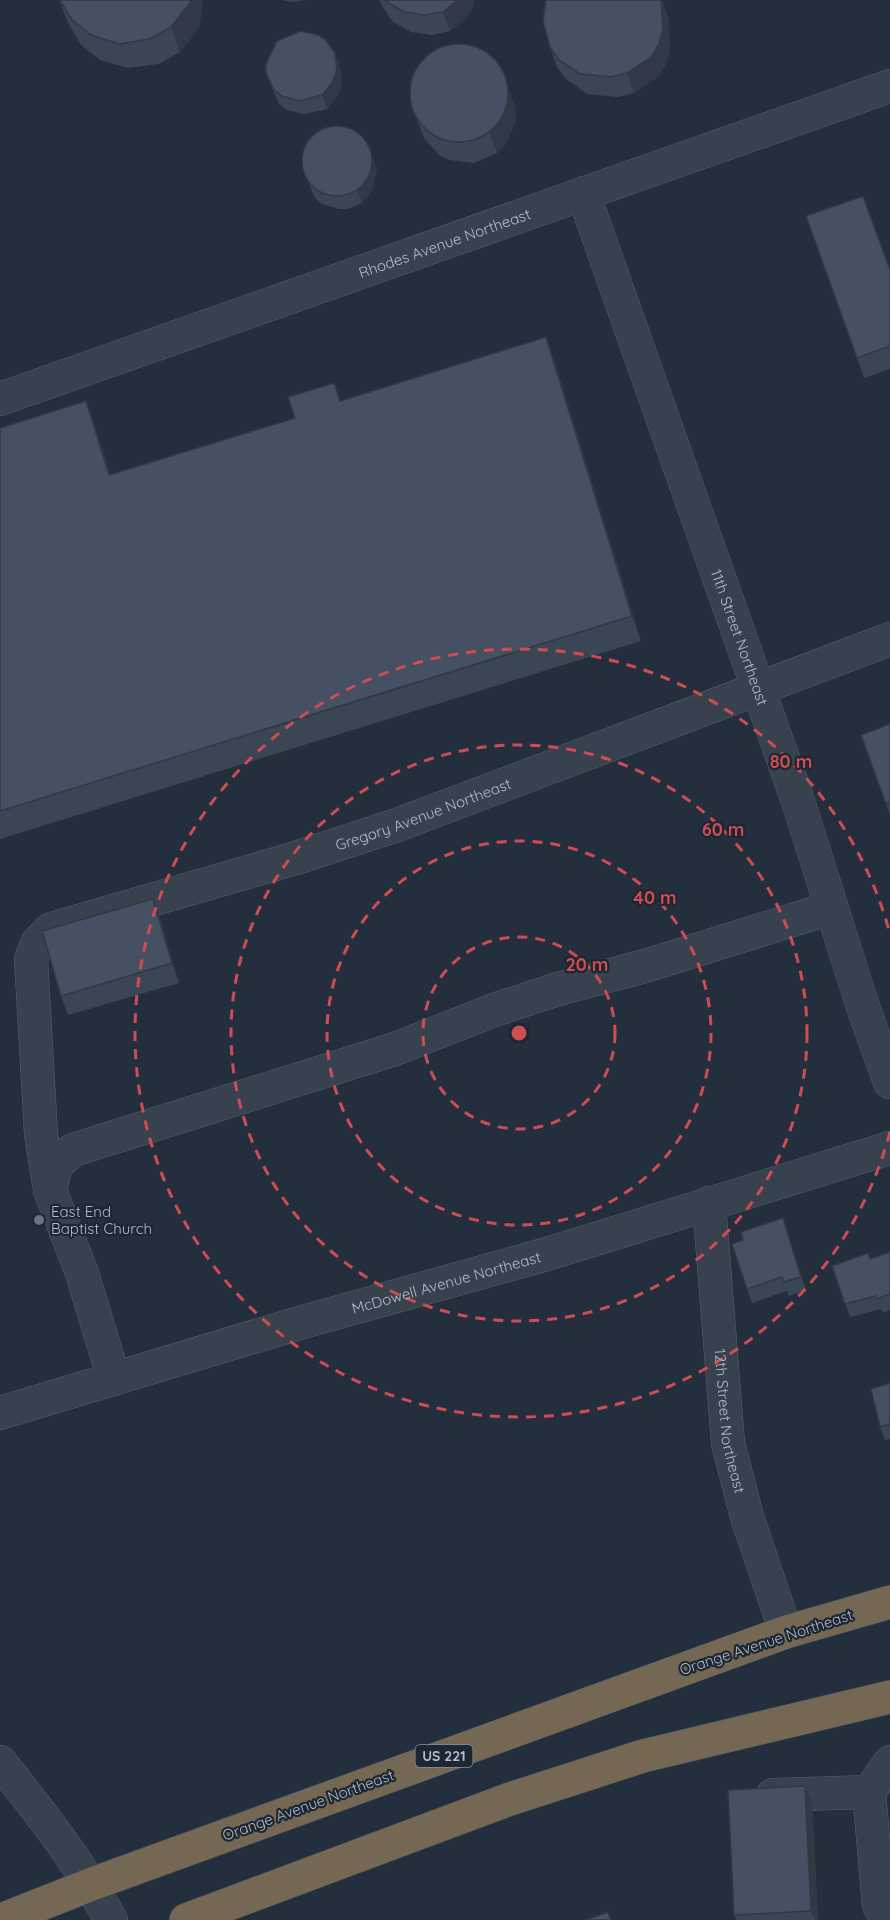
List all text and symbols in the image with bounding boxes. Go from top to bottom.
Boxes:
street label: Rhodes Avenue Northeast [356,204,533,282]
street label: 11th Street Northeast [707,566,773,708]
text: 80 m [770,750,812,773]
street label: Gregory Avenue Northeast [333,773,514,854]
text: 60 m [702,818,744,841]
text: 40 m [633,886,677,909]
text: 20 m [566,953,608,976]
centre of rings [509,1023,529,1043]
place label: East End Baptist Church [51,1202,152,1238]
marker: East End Baptist Church [32,1213,46,1227]
street label: McDowell Avenue Northeast [349,1247,543,1318]
street label: 12th Street Northeast [711,1348,750,1495]
street label: Orange Avenue Northeast [677,1605,855,1679]
road number: US 221 [416,1745,472,1767]
street label: Orange Avenue Northeast [220,1765,396,1845]

